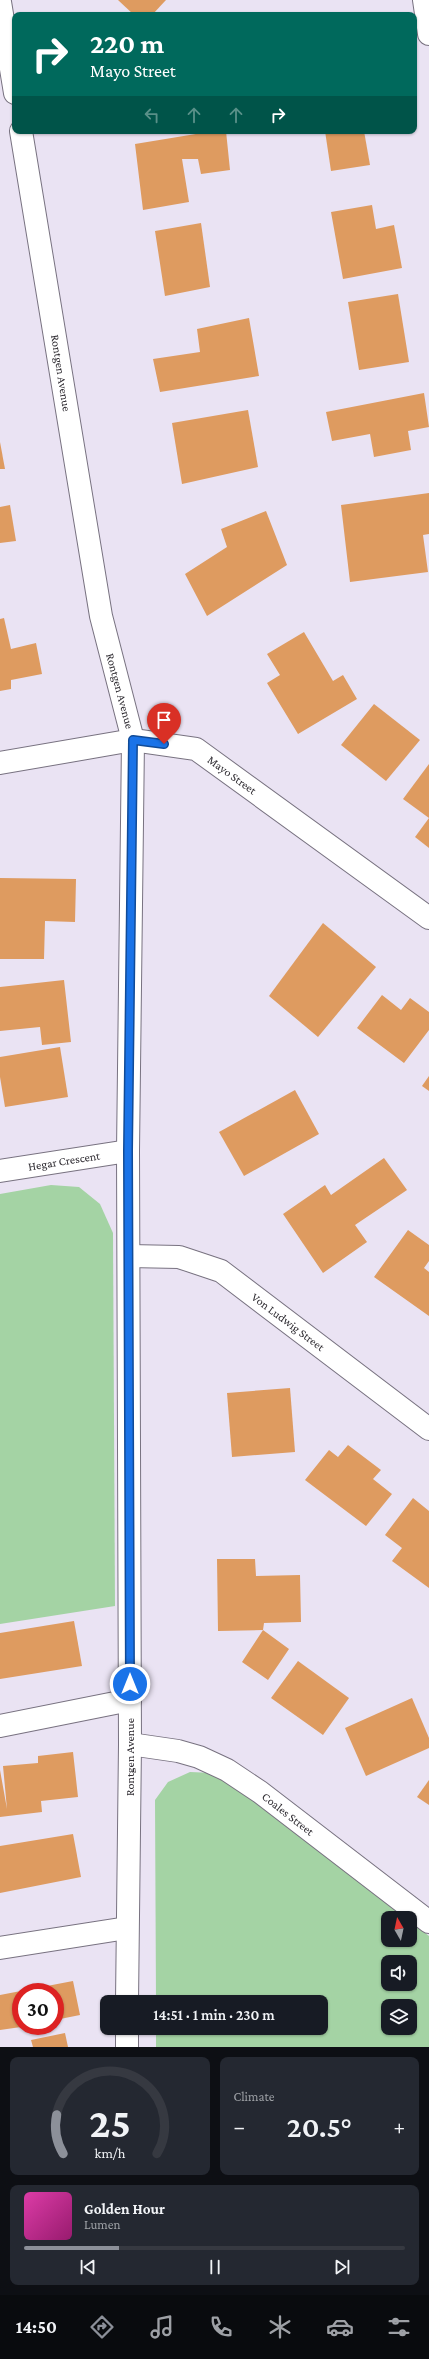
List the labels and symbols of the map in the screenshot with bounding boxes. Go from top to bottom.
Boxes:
street label: Rontgen Avenue [48,333,74,413]
street label: Rontgen Avenue [103,652,137,730]
pin [147,703,181,744]
street label: Mayo Street [205,753,260,798]
street label: Hegar Crescent [27,1148,102,1174]
street label: Von Ludwig Street [249,1290,328,1355]
position arrow [109,1663,151,1705]
street label: Rontgen Avenue [123,1718,137,1796]
street label: Coales Street [259,1789,318,1839]
north arrow [381,1911,417,1947]
speed limit sign: 30 [12,1983,64,2035]

